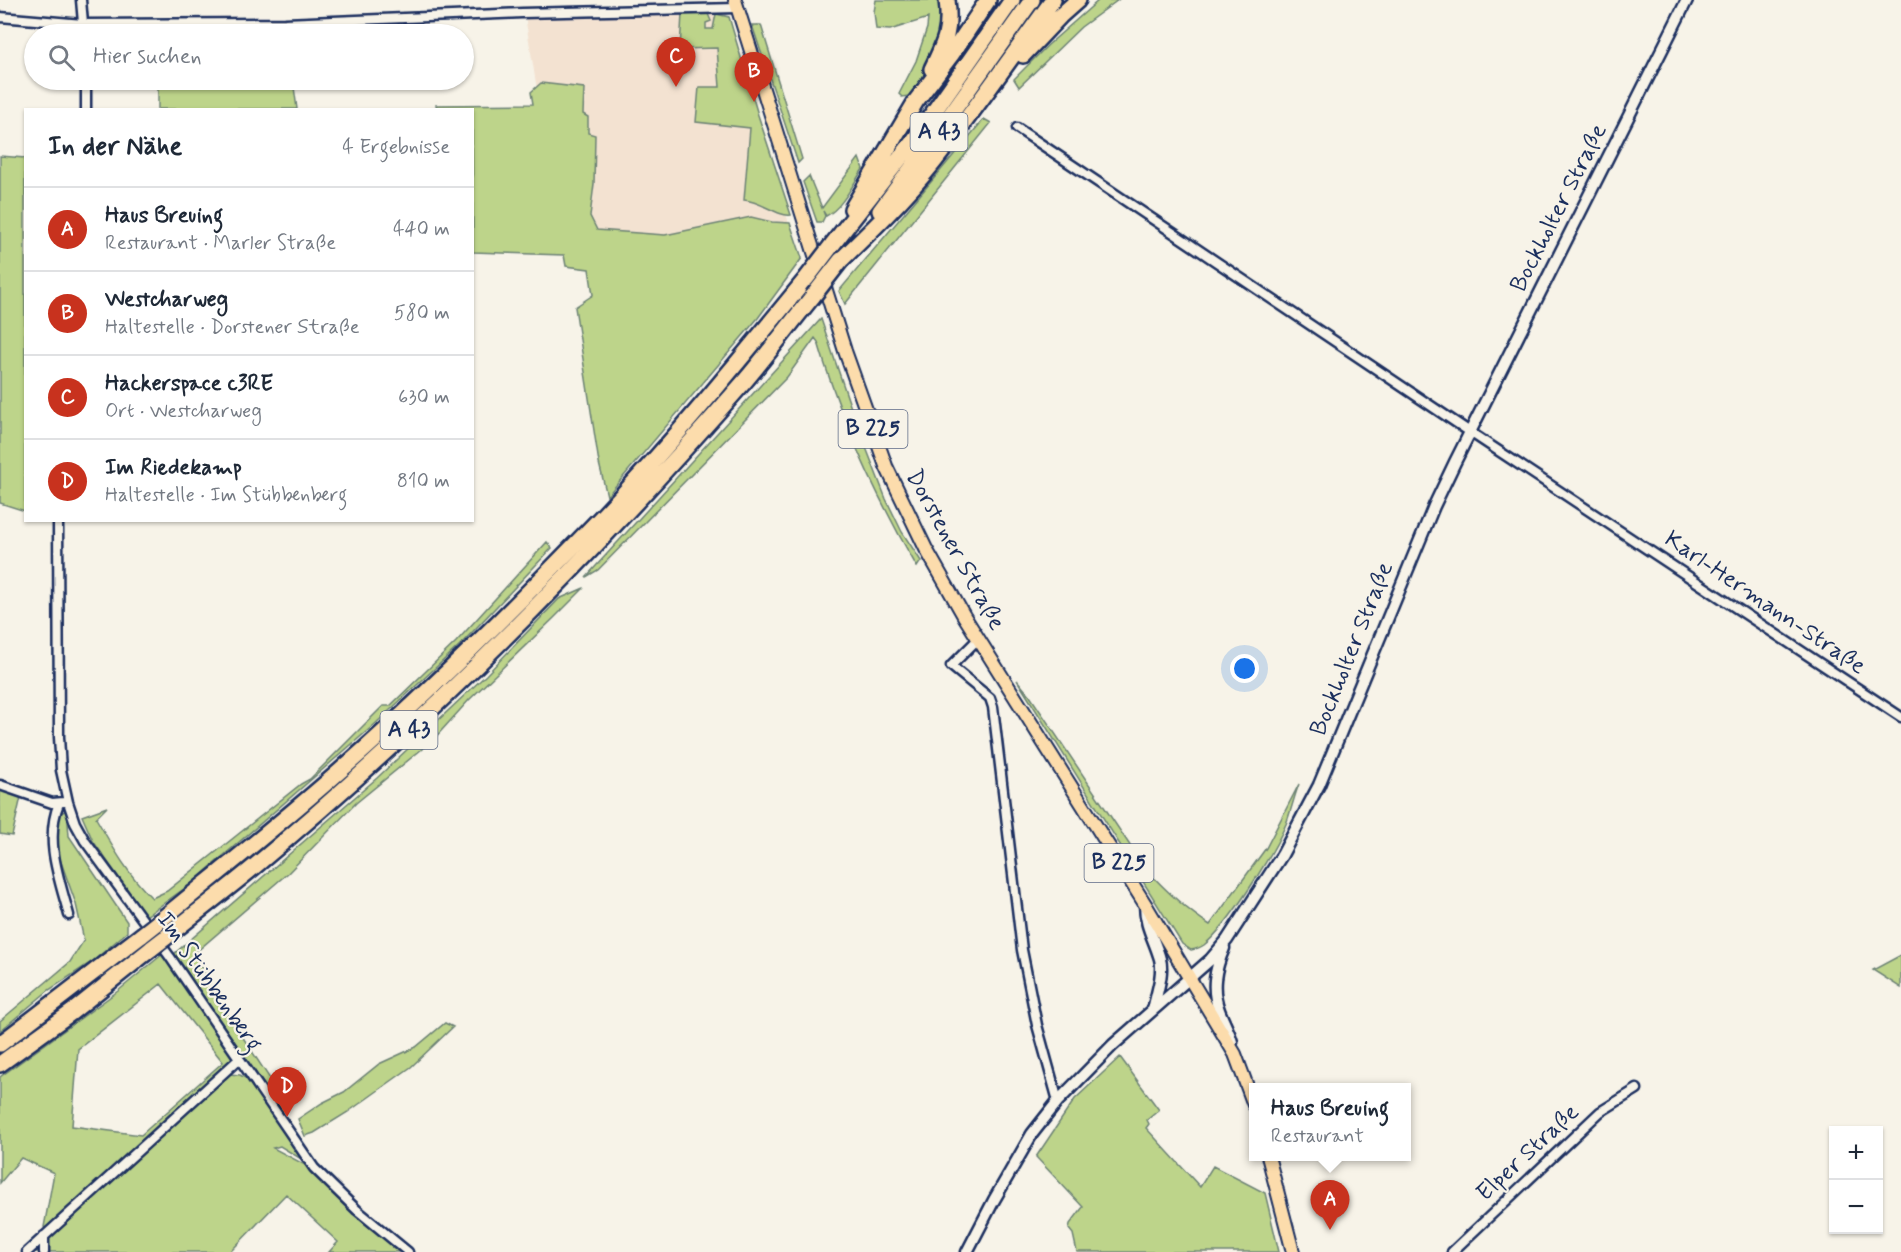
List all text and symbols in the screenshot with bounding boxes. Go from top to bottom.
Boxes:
search box [24,24,474,90]
pin: C [656,38,696,87]
icon: search [45,41,78,74]
text: Hier suchen [93,43,202,71]
pin: B [734,52,774,102]
road number: A 43 [910,113,968,151]
street label: Bockholter Straße [1503,119,1615,297]
text: In der Nähe [48,130,182,164]
text: 4 Ergebnisse [342,134,450,161]
text: Haus Breuing [105,202,223,230]
text: A [61,216,74,243]
text: 440 m [393,216,450,243]
text: Restaurant · Marler Straße [105,230,336,257]
text: Westcharweg [105,286,228,314]
text: B [61,300,74,327]
text: 580 m [394,300,450,327]
text: Haltestelle · Dorstener Straße [105,314,360,341]
text: Hackerspace c3RE [105,370,273,398]
text: C [60,384,75,411]
text: 630 m [398,384,450,411]
text: Ort · Westcharweg [105,398,262,425]
road number: B 225 [838,410,908,448]
text: Im Riedekamp [105,454,242,482]
street label: Dorstener Straße [898,464,1012,636]
text: D [61,468,74,495]
text: 810 m [397,468,450,495]
text: Haltestelle · Im Stübbenberg [105,482,347,509]
street label: Karl-Hermann-Straße [1658,524,1872,682]
street label: Bockholter Straße [1303,557,1401,740]
your location [1230,654,1259,683]
road number: A 43 [380,711,438,749]
road number: B 225 [1084,844,1154,882]
street label: Im Stübbenberg [147,906,269,1060]
pin: D [268,1068,306,1117]
popup [1249,1083,1411,1161]
text: Haus Breuing [1271,1095,1389,1123]
street label: Elper Straße [1470,1097,1586,1209]
text: Restaurant [1271,1123,1364,1150]
map controls [1829,1126,1883,1234]
button: + [1829,1126,1883,1180]
pin: A [1310,1180,1350,1230]
button: − [1829,1180,1883,1234]

